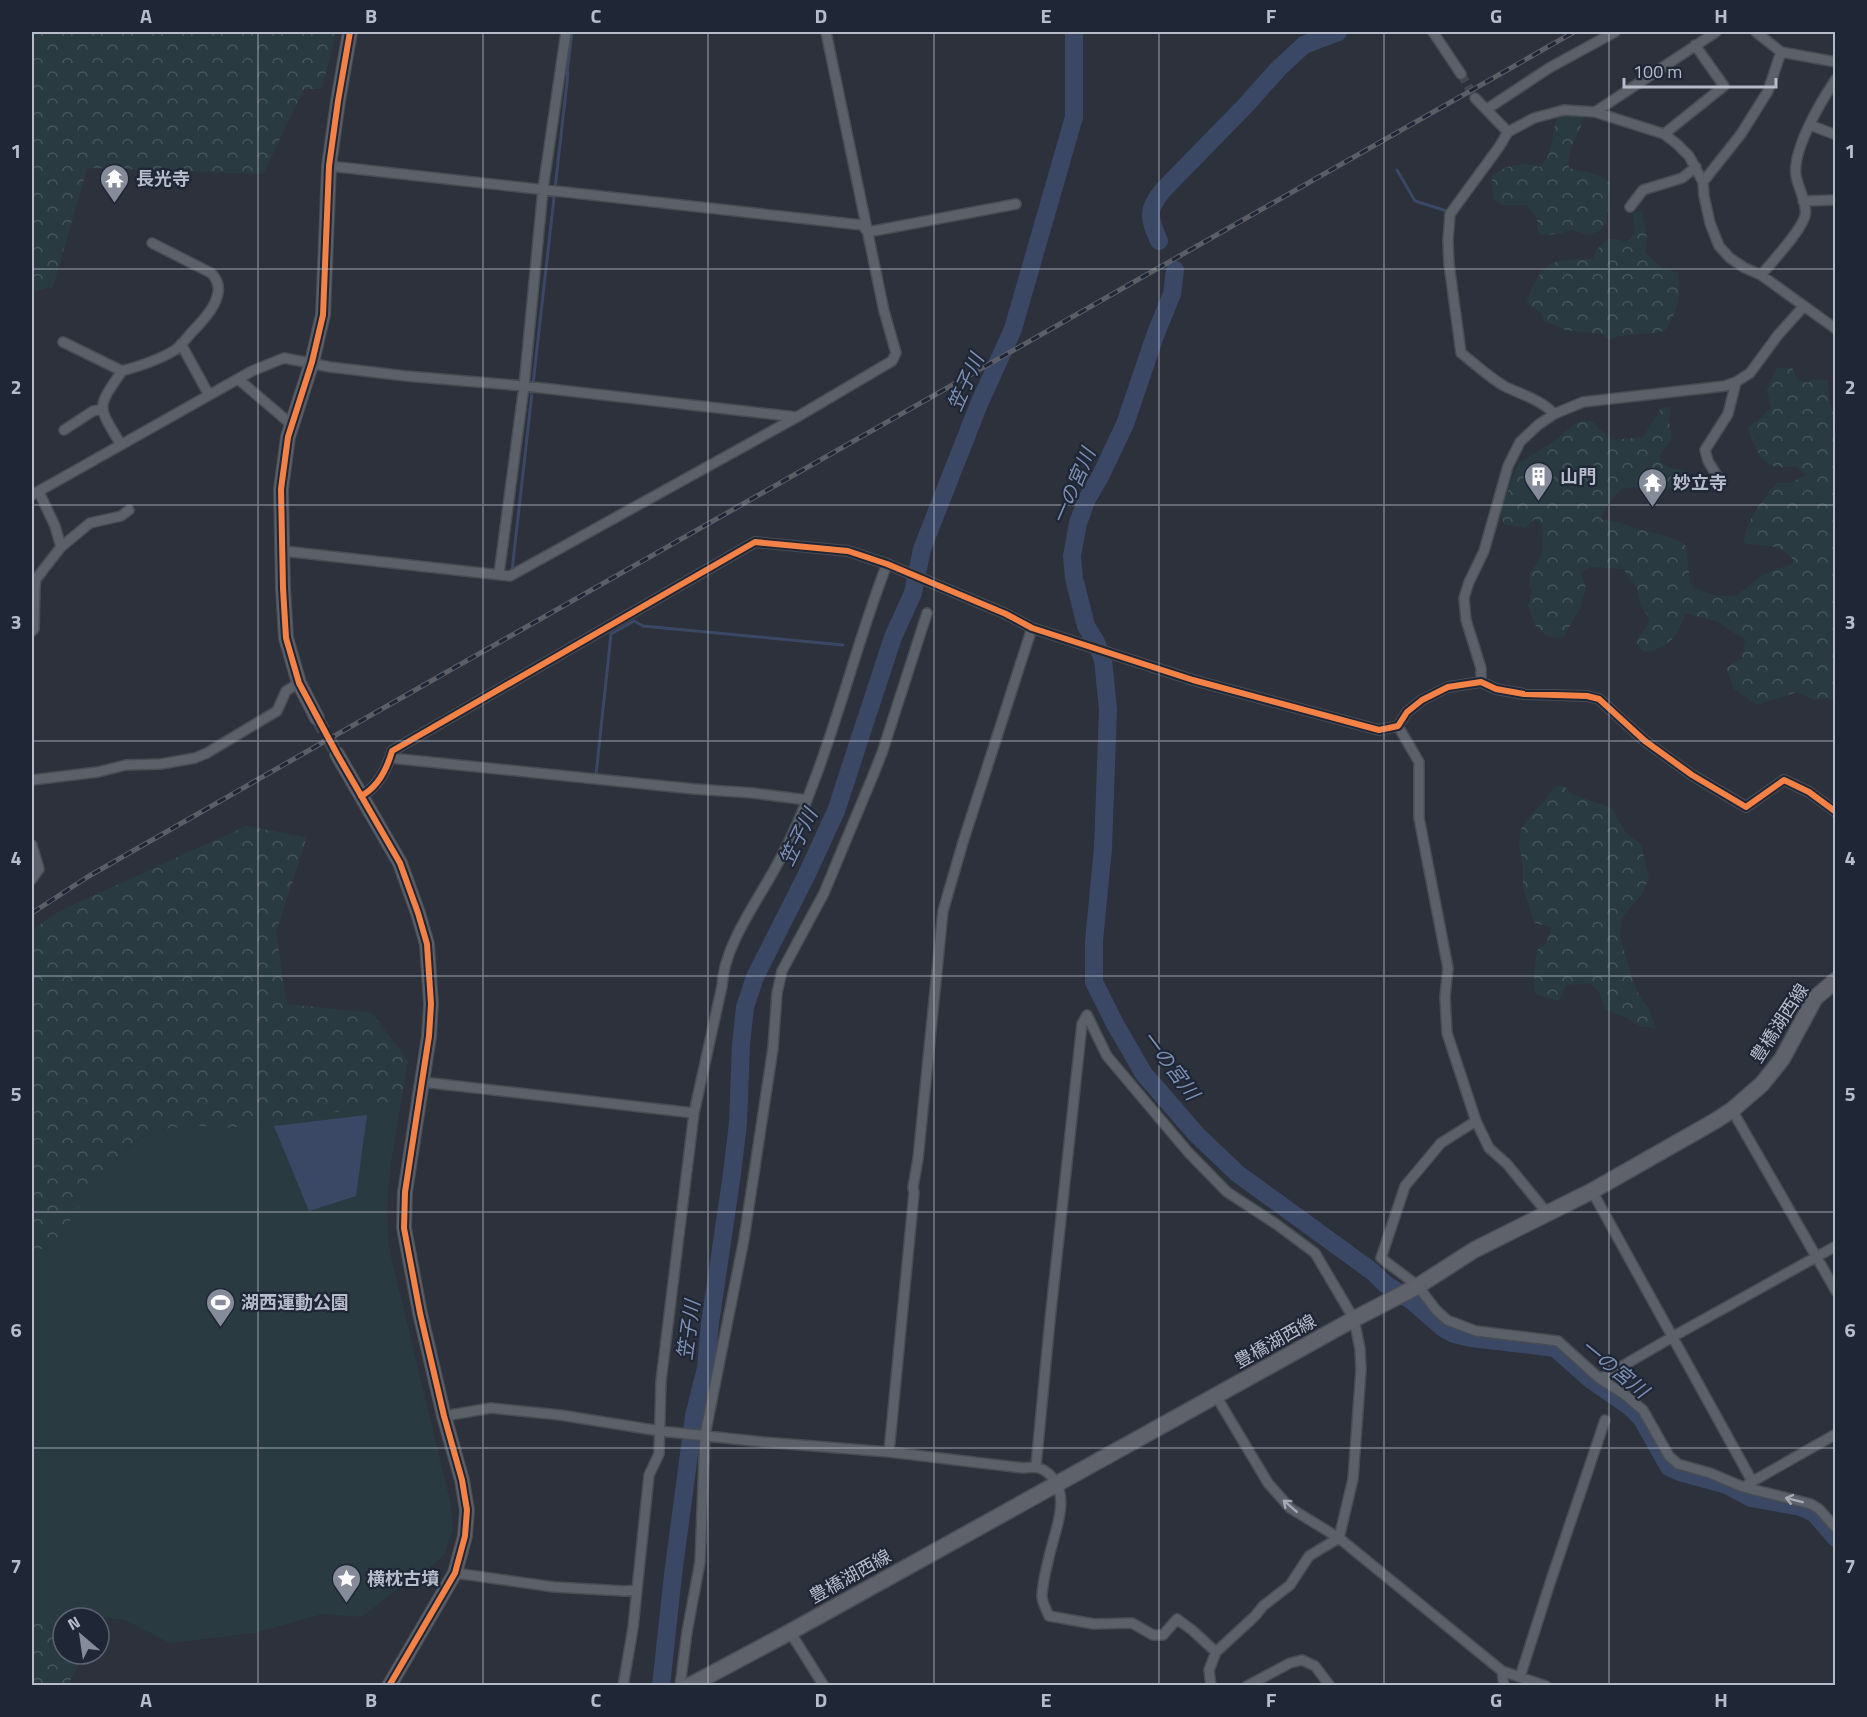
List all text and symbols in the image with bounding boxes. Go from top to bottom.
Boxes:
text: A [140,0,152,31]
text: B [365,0,377,31]
text: C [591,0,602,31]
text: D [815,0,827,31]
text: E [1040,0,1052,31]
text: F [1266,0,1277,31]
text: G [1490,0,1502,31]
text: H [1714,0,1728,31]
scale bar [1624,51,1776,89]
text: 100 m [1633,58,1682,85]
text: 1 [10,135,22,166]
text: 1 [1844,135,1856,166]
temple icon: 長光寺 [99,162,131,204]
place label: 長光寺 [136,165,190,192]
water label: 笠子川 [939,346,992,416]
text: 2 [10,371,22,402]
text: 2 [1844,371,1856,402]
water label: 一の宮川 [1043,441,1104,529]
building icon: 山門 [1523,460,1555,502]
place label: 山門 [1560,463,1596,490]
temple icon: 妙立寺 [1636,466,1668,508]
place label: 妙立寺 [1673,469,1727,496]
text: 3 [10,606,22,637]
text: 3 [1844,606,1856,637]
water label: 笠子川 [771,801,826,871]
text: 4 [10,842,22,873]
text: 4 [1844,842,1856,873]
street label: 豊橋湖西線 [1743,978,1815,1068]
water label: 一の宮川 [1135,1024,1209,1108]
text: 5 [10,1078,22,1109]
text: 5 [1844,1078,1856,1109]
sports icon: 湖西運動公園 [204,1286,236,1328]
place label: 湖西運動公園 [241,1289,349,1316]
water label: 笠子川 [668,1296,708,1362]
street label: 豊橋湖西線 [1229,1307,1321,1375]
text: 6 [10,1314,22,1345]
text: 6 [1844,1314,1856,1345]
water label: 一の宮川 [1574,1331,1657,1406]
one-way arrow [1785,1493,1804,1505]
one-way arrow [1283,1499,1298,1513]
street label: 豊橋湖西線 [804,1542,896,1610]
text: 7 [10,1550,22,1581]
text: 7 [1844,1550,1856,1581]
place icon: 横枕古墳 [330,1562,362,1604]
place label: 横枕古墳 [367,1565,439,1592]
north arrow [51,1606,111,1666]
text: N [63,1610,84,1636]
text: A [140,1684,152,1715]
text: B [365,1684,377,1715]
text: C [591,1684,602,1715]
text: D [815,1684,827,1715]
text: E [1040,1684,1052,1715]
text: F [1266,1684,1277,1715]
text: G [1490,1684,1502,1715]
text: H [1714,1684,1728,1715]

